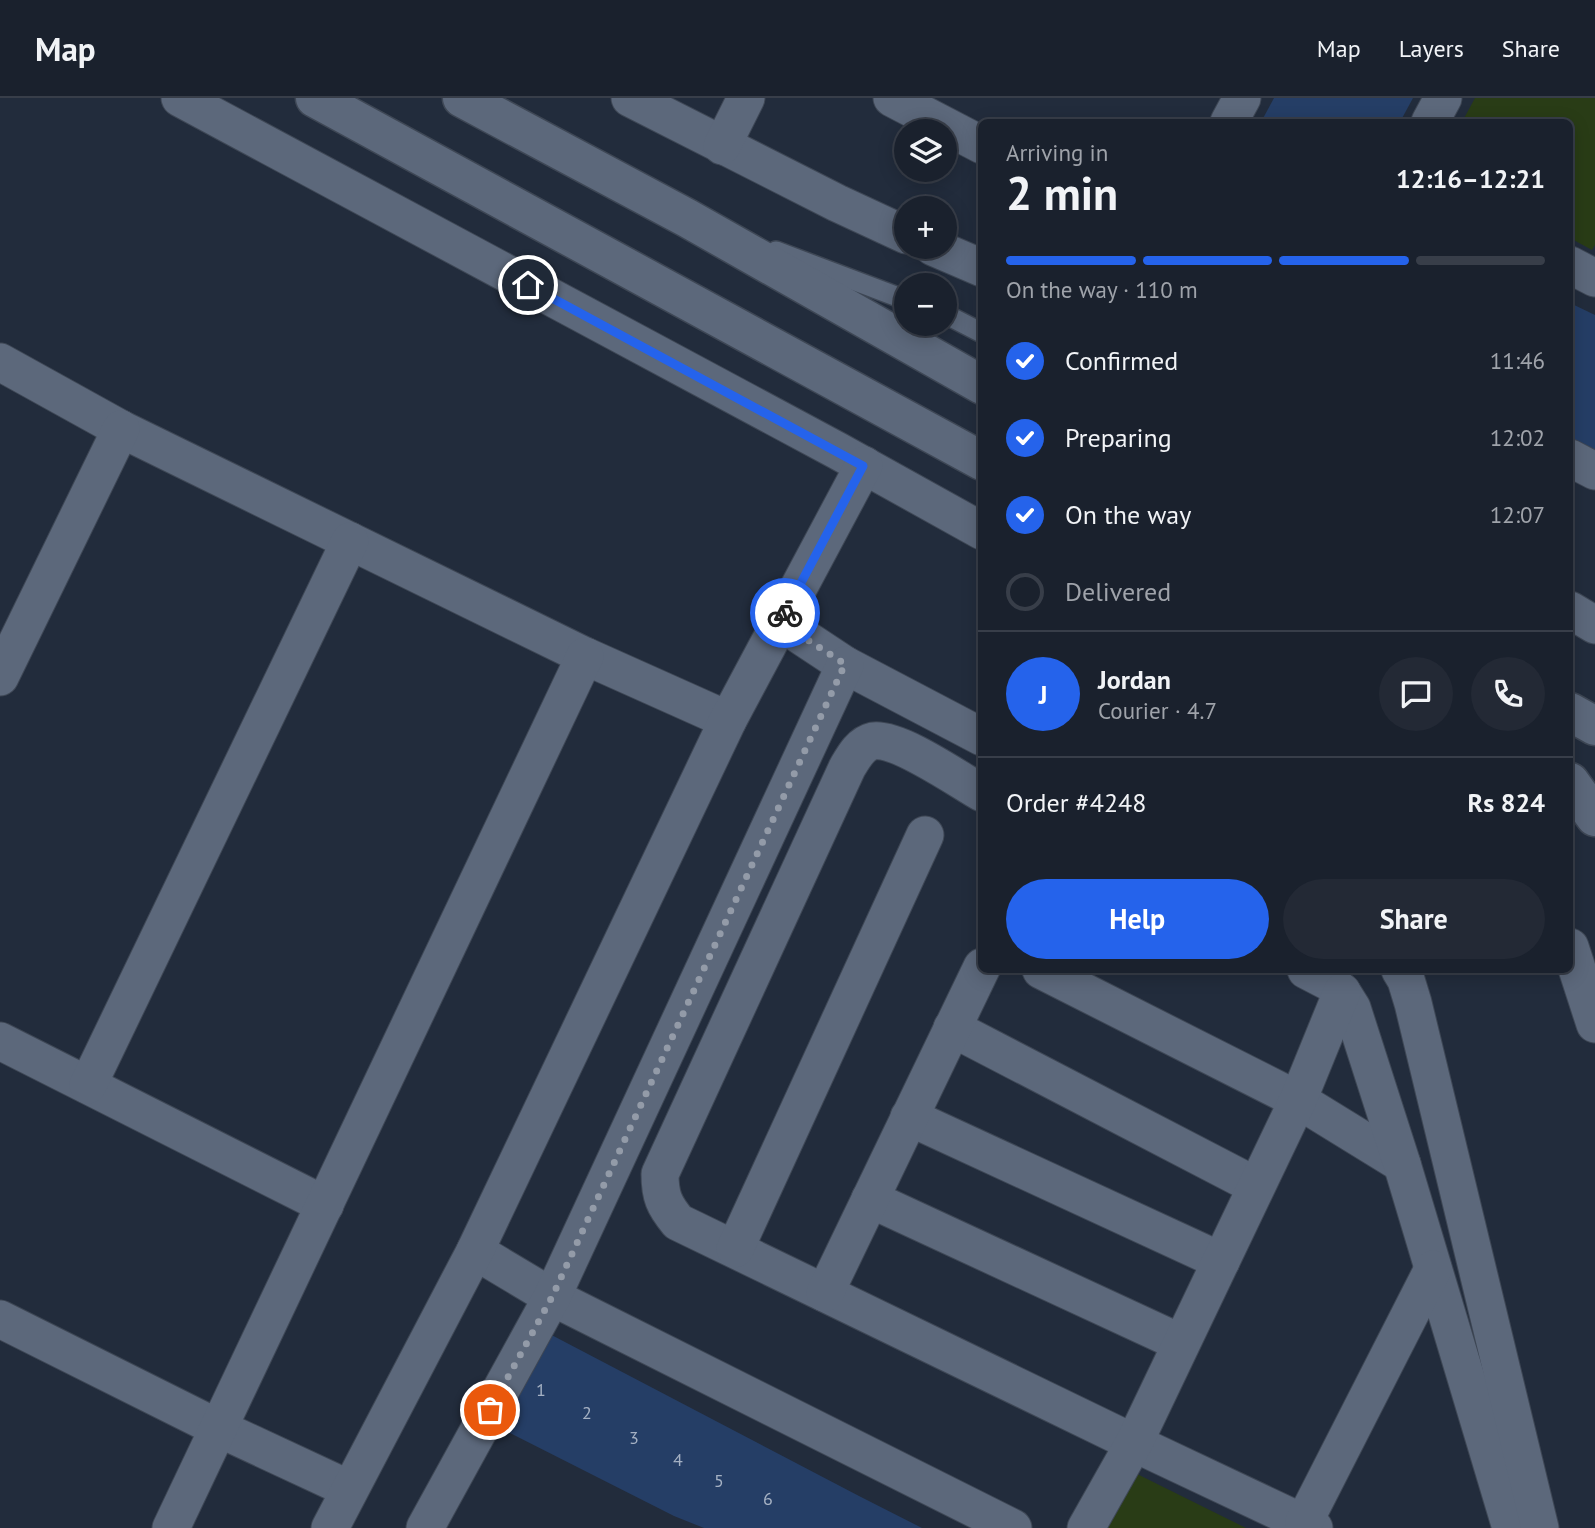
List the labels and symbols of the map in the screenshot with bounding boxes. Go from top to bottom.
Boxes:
pin [498,255,558,315]
courier [750,578,820,648]
house number: 1 [536,1378,546,1401]
pin [460,1380,520,1440]
house number: 2 [582,1401,592,1424]
house number: 3 [629,1426,639,1449]
house number: 4 [673,1448,683,1471]
house number: 5 [714,1469,724,1492]
house number: 6 [763,1487,773,1510]

